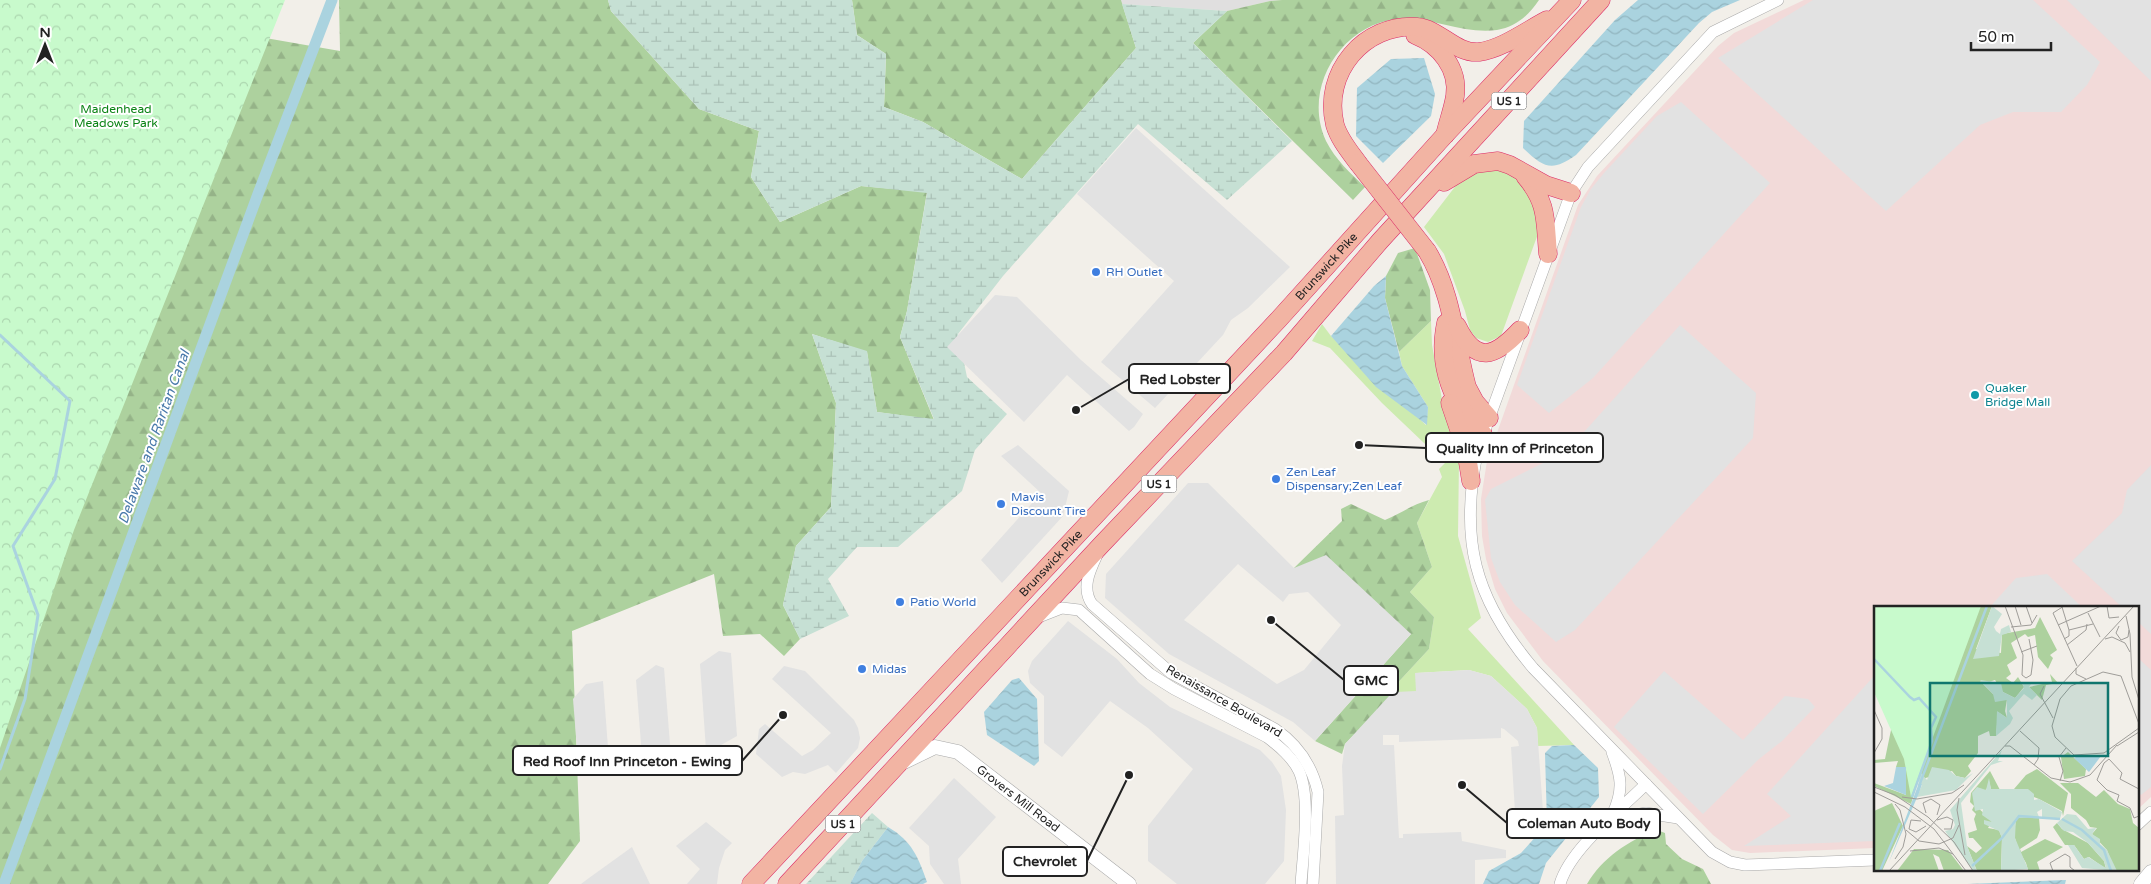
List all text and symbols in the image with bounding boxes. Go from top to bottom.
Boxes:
north arrow [20,20,70,70]
scale bar [1971,20,2051,52]
text: N [39,24,51,41]
text: 50 m [1978,28,2015,46]
road number: US 1 [1492,92,1526,110]
park label: Maidenhead Meadows Park [74,102,158,130]
street label: Brunswick Pike [1292,230,1360,303]
place label: RH Outlet [1106,265,1163,279]
marker: RH Outlet [1090,266,1102,278]
water label: Delaware and Raritan Canal [115,347,194,526]
callout: Red Lobster [1129,364,1230,393]
text: Red Lobster [1140,371,1221,388]
place label: Quaker Bridge Mall [1985,381,2050,409]
marker: Quaker Bridge Mall [1969,389,1981,401]
callout: Quality Inn of Princeton [1426,433,1603,462]
text: Quality Inn of Princeton [1436,440,1594,457]
place label: Zen Leaf Dispensary;Zen Leaf [1286,465,1402,493]
marker: Zen Leaf Dispensary;Zen Leaf [1270,473,1282,485]
road number: US 1 [1142,476,1176,492]
place label: Mavis Discount Tire [1011,490,1086,518]
marker: Mavis Discount Tire [995,498,1007,510]
street label: Brunswick Pike [1016,527,1085,599]
place label: Patio World [910,595,976,609]
marker: Patio World [894,596,906,608]
inset map [1874,606,2138,872]
place label: Midas [872,662,907,676]
street label: Renaissance Boulevard [1163,662,1285,740]
marker: Midas [856,663,868,675]
callout: GMC [1344,666,1398,695]
text: GMC [1354,672,1388,689]
callout: Red Roof Inn Princeton - Ewing [513,746,742,775]
text: Red Roof Inn Princeton - Ewing [523,753,732,770]
street label: Grovers Mill Road [974,762,1062,835]
callout: Coleman Auto Body [1507,809,1660,838]
text: Coleman Auto Body [1518,815,1651,832]
road number: US 1 [826,816,860,832]
callout: Chevrolet [1003,847,1087,876]
text: Chevrolet [1013,853,1078,870]

